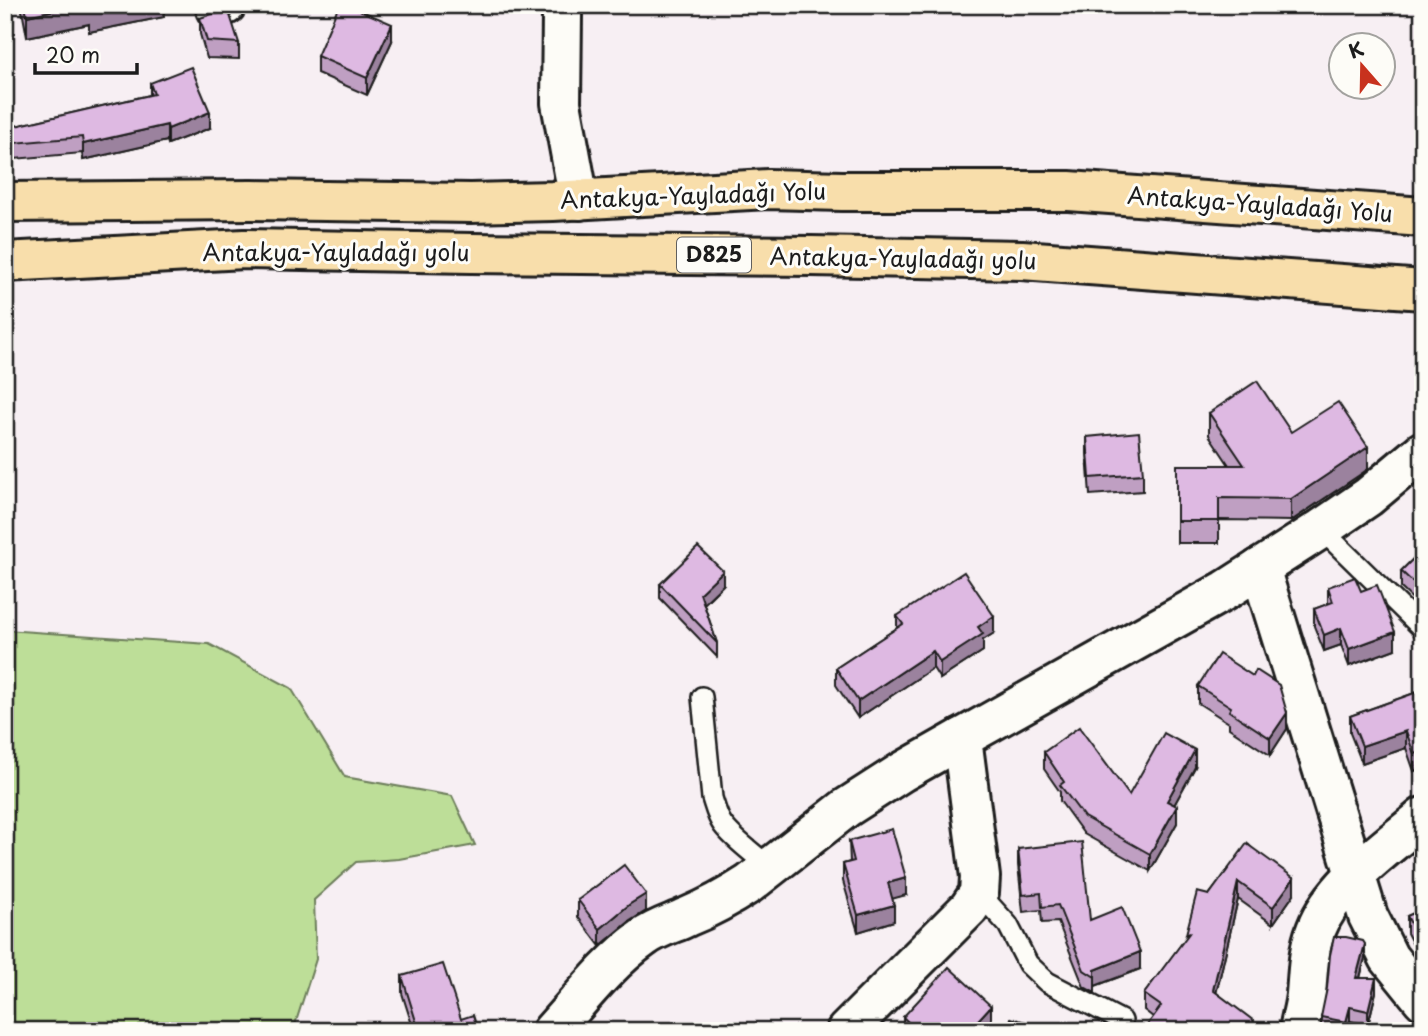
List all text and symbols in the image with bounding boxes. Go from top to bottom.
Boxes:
scale bar [35,32,136,76]
north arrow [1326,32,1396,102]
text: K [1345,34,1367,65]
text: 20 m [46,38,100,70]
street label: Antakya-Yayladağı Yolu [559,172,826,217]
street label: Antakya-Yayladağı Yolu [1126,177,1394,230]
street label: Antakya-Yayladağı yolu [203,234,469,269]
road number: D825 [677,238,751,272]
street label: Antakya-Yayladağı yolu [769,238,1037,277]

